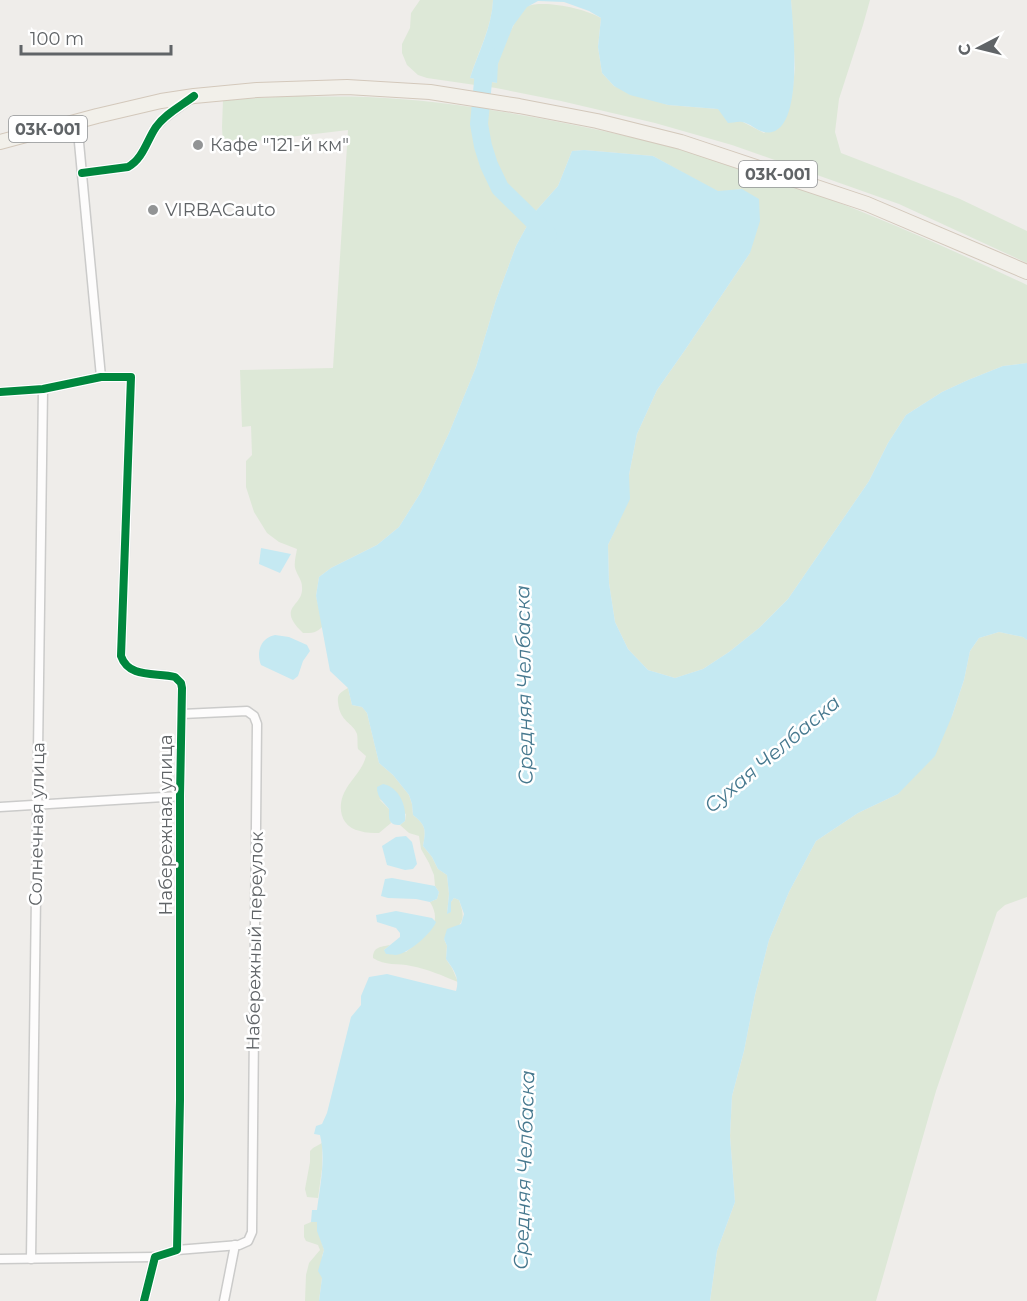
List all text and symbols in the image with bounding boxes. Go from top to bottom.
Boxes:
scale bar [21,18,171,56]
north arrow [949,18,1009,78]
text: 100 m [30,28,84,50]
text: С [954,42,975,57]
road number: 03К-001 [9,116,87,142]
place label: Кафе "121-й км" [210,134,349,156]
marker: Кафе "121-й км" [191,138,205,152]
road number: 03К-001 [739,161,817,187]
place label: VIRBACauto [165,199,276,221]
marker: VIRBACauto [146,203,160,217]
water label: Средняя Челбаска [510,585,538,785]
water label: Сухая Челбаска [699,690,845,818]
street label: Набережная улица [155,735,177,915]
street label: Солнечная улица [25,742,49,906]
street label: Набережный переулок [242,831,268,1051]
water label: Средняя Челбаска [509,1070,539,1270]

